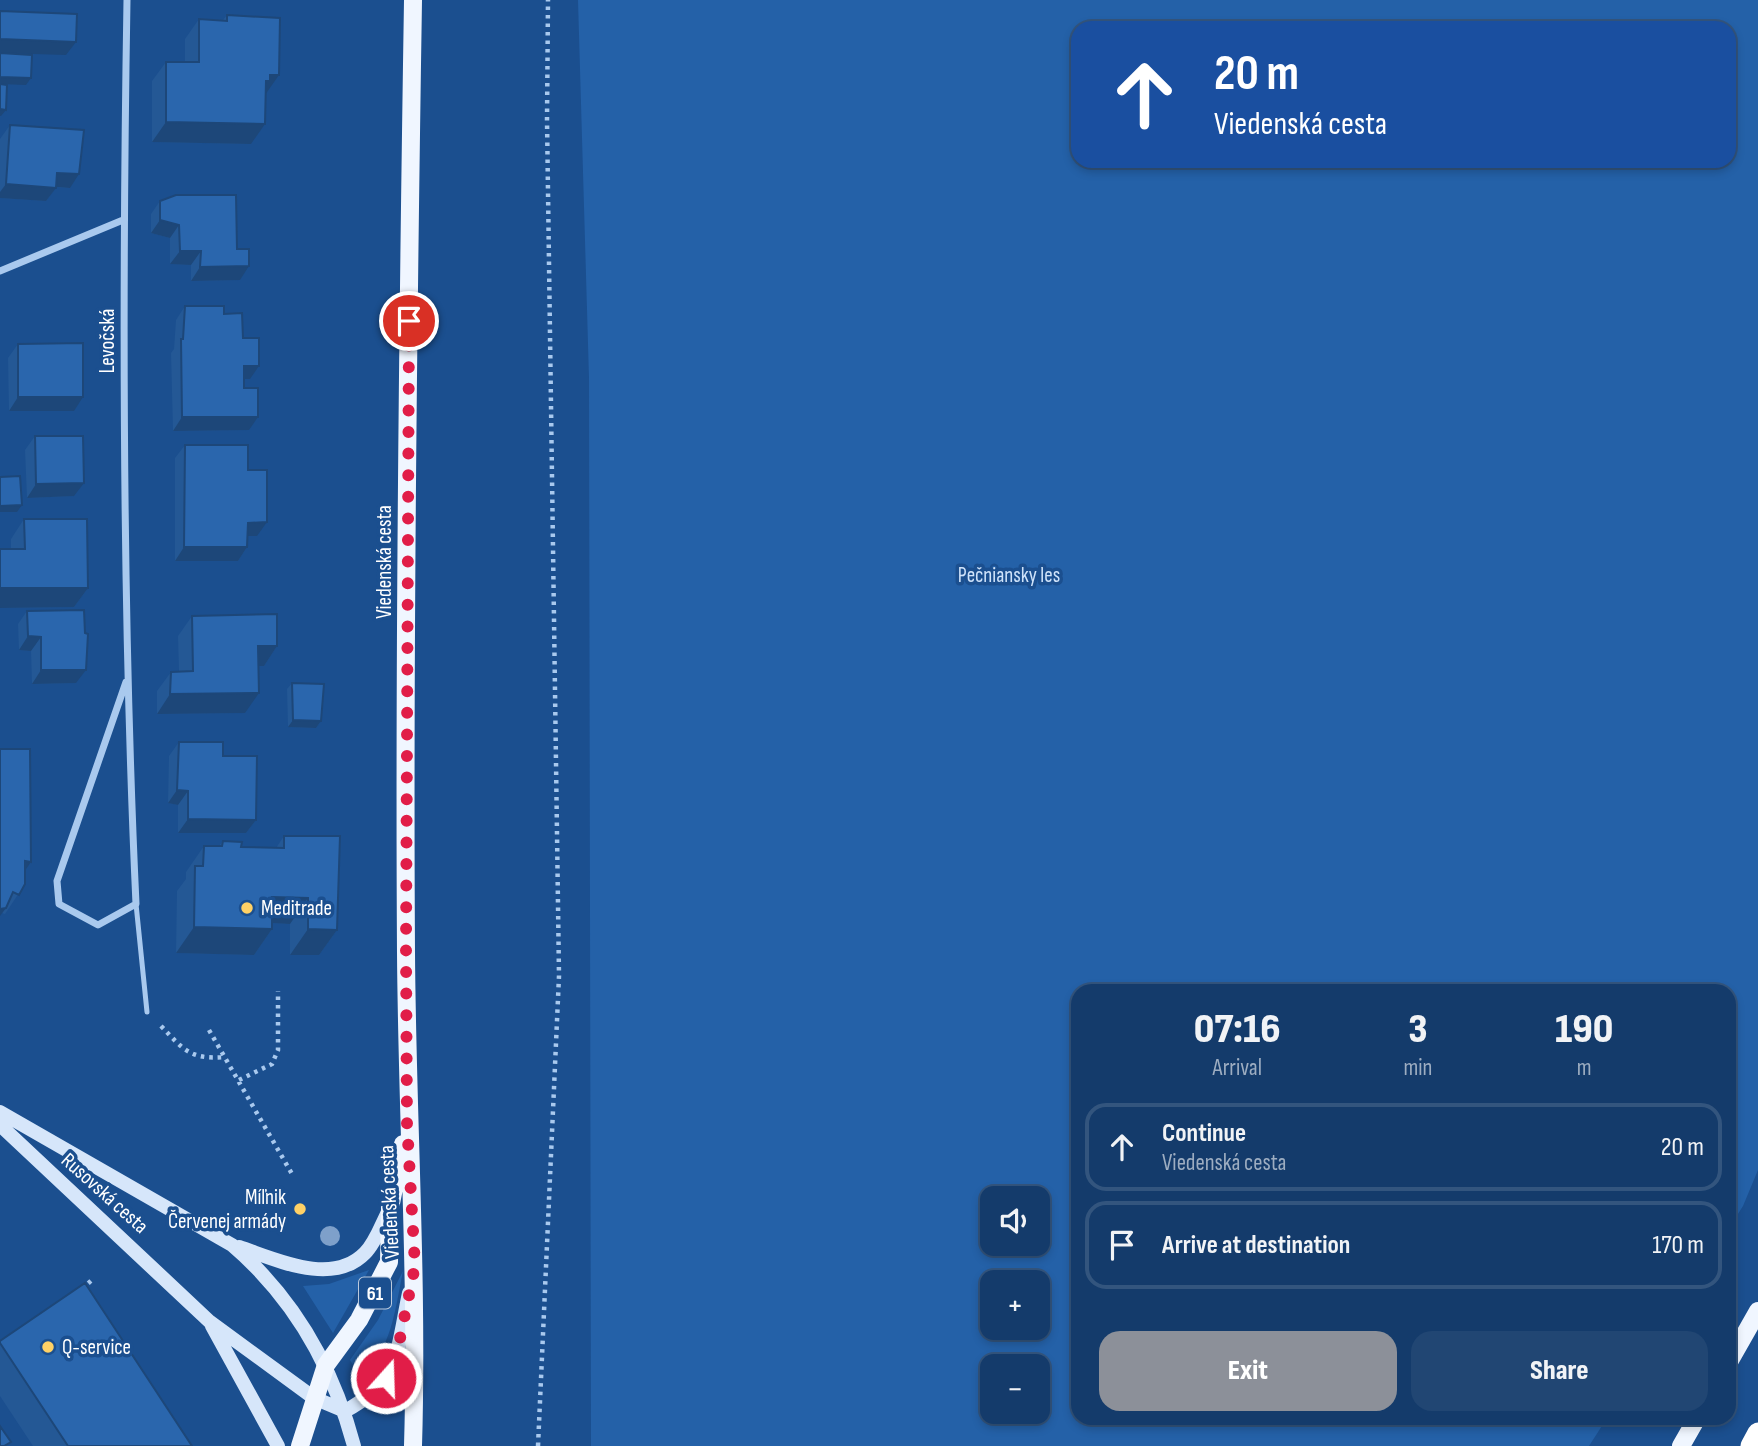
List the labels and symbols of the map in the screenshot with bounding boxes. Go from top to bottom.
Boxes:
pin [379,291,439,351]
street label: Levočská [95,309,120,373]
street label: Viedenská cesta [372,505,397,619]
park label: Pečniansky les [958,563,1060,588]
place label: Meditrade [261,896,332,921]
marker: Meditrade [239,900,255,916]
street label: Viedenská cesta [374,1145,405,1259]
street label: Rusovská cesta [56,1148,153,1239]
place label: Míľnik Červenej armády [168,1185,286,1234]
marker: Míľnik Červenej armády [292,1201,308,1217]
road number: 61 [359,1278,391,1308]
place label: Q-service [62,1335,131,1360]
marker: Q-service [40,1339,56,1355]
position arrow [349,1341,423,1415]

